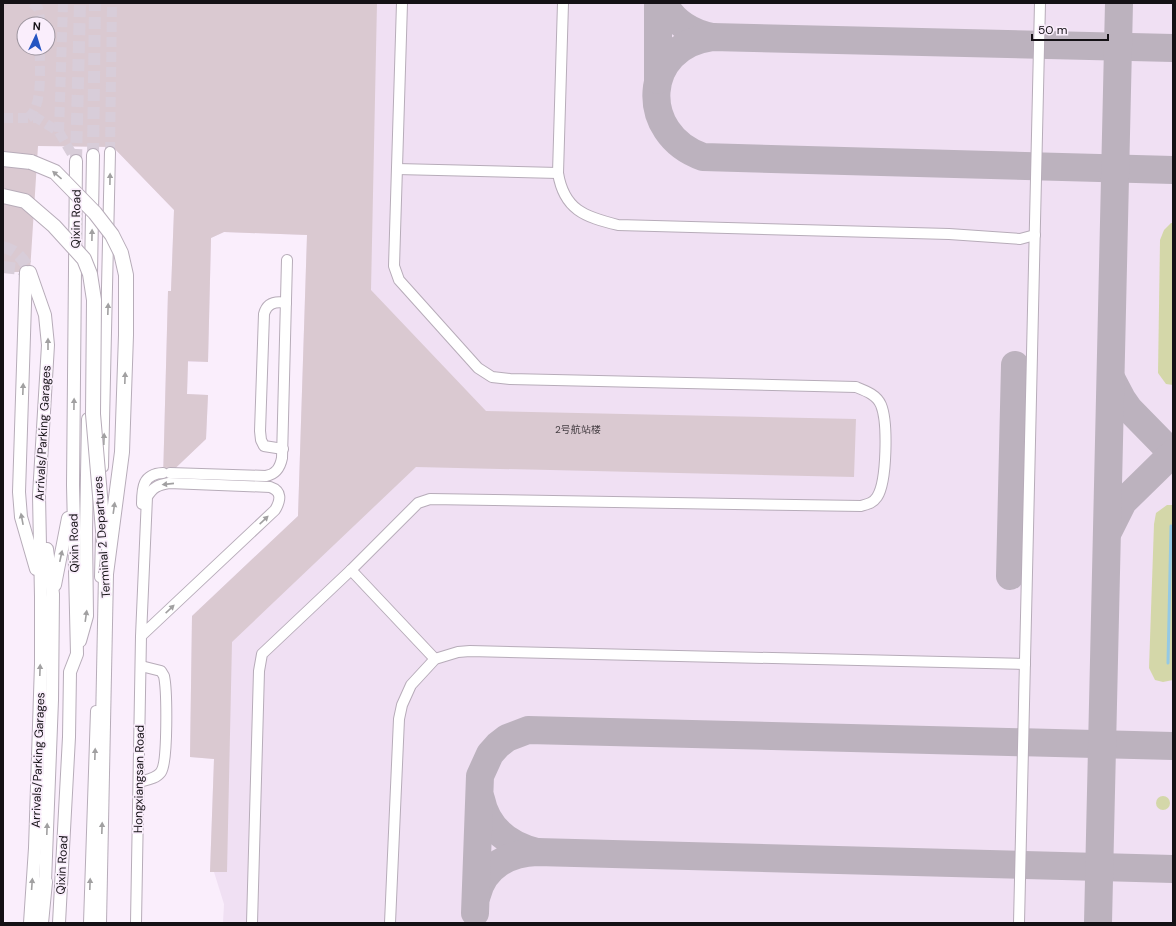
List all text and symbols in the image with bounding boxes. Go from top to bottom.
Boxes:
north arrow [16,16,56,56]
scale bar [1032,16,1108,42]
text: N [32,19,41,33]
text: 50 m [1038,22,1067,38]
one-way arrow [51,170,62,179]
one-way arrow [107,172,113,185]
street label: Qixin Road [67,189,85,249]
one-way arrow [89,228,95,241]
one-way arrow [104,303,111,315]
one-way arrow [45,337,51,350]
street label: Arrivals/Parking Garages [31,365,55,501]
one-way arrow [121,372,128,384]
one-way arrow [20,383,27,395]
one-way arrow [71,397,77,410]
house number: 2号航站楼 [555,423,601,436]
one-way arrow [101,432,107,445]
street label: Terminal 2 Departures [90,476,114,598]
one-way arrow [162,480,174,487]
one-way arrow [111,502,117,514]
one-way arrow [19,513,25,525]
street label: Qixin Road [65,513,83,573]
one-way arrow [259,515,269,525]
one-way arrow [59,549,65,562]
one-way arrow [165,604,175,614]
one-way arrow [83,610,89,622]
one-way arrow [37,664,44,676]
street label: Arrivals/Parking Garages [28,692,48,828]
street label: Hongxiangsan Road [130,725,148,833]
one-way arrow [91,748,98,760]
one-way arrow [99,821,105,834]
one-way arrow [44,822,50,835]
street label: Qixin Road [52,835,72,895]
one-way arrow [29,878,36,890]
one-way arrow [86,878,93,890]

